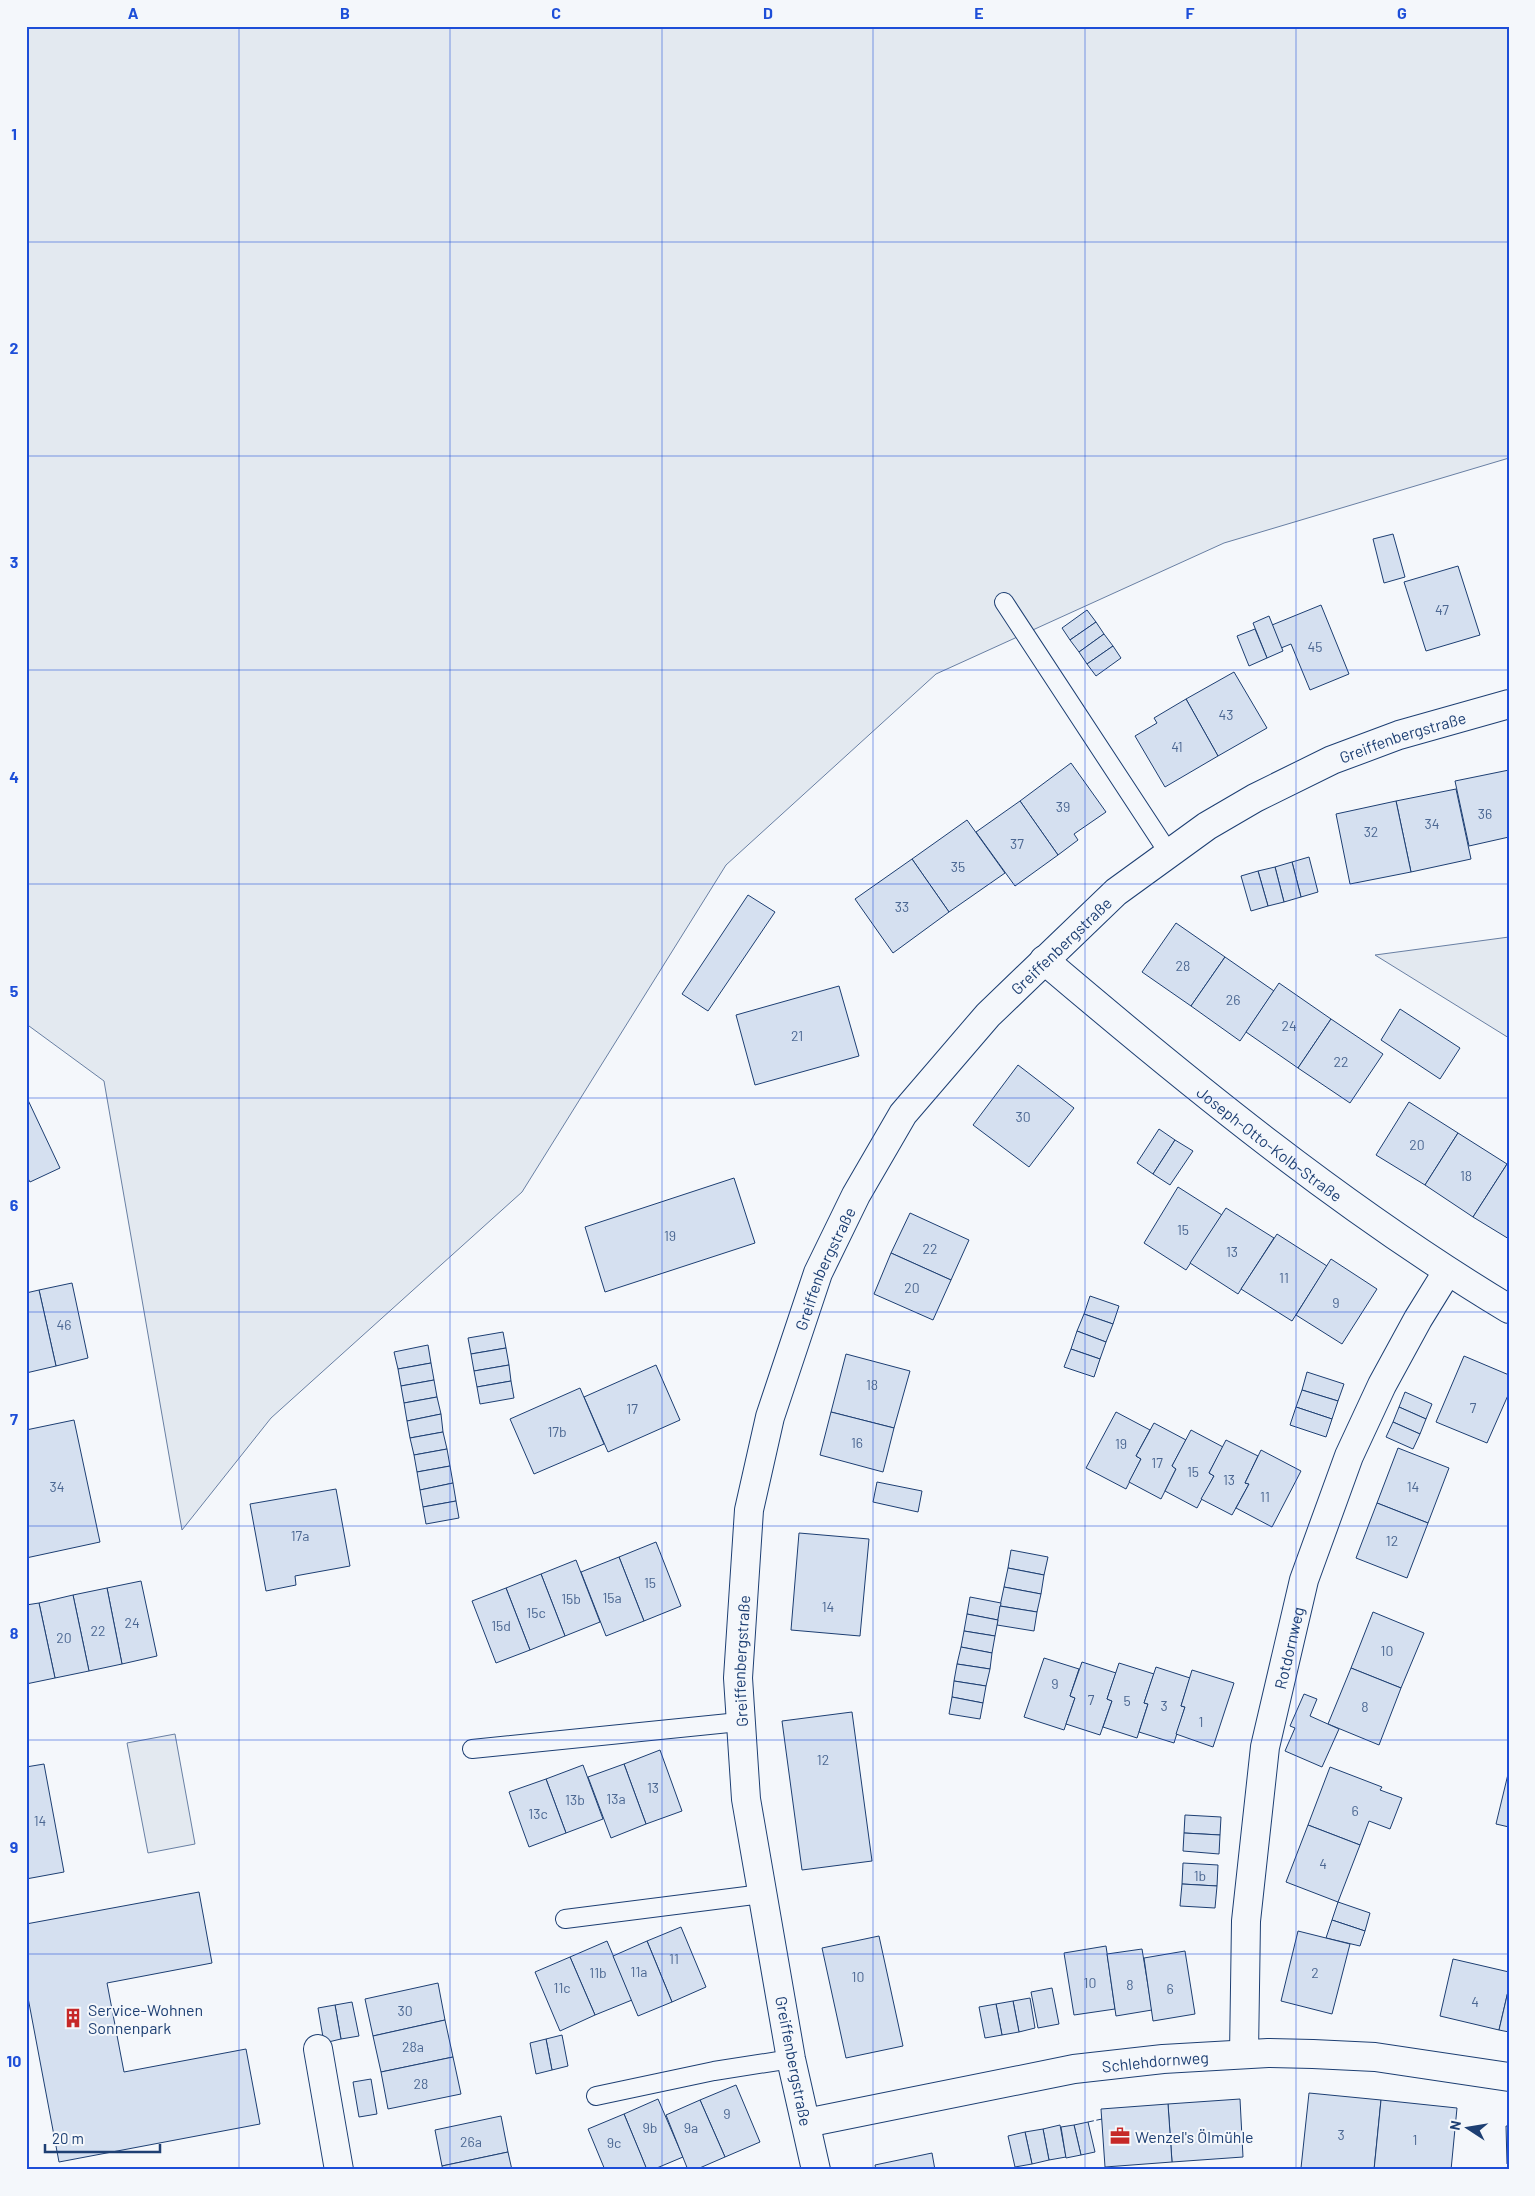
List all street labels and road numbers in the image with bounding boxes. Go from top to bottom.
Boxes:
street label: Greiffenbergstraße [1336,707,1468,766]
street label: Greiffenbergstraße [1006,893,1115,998]
street label: Joseph-Otto-Kolb-Straße [1194,1082,1346,1205]
street label: Greiffenbergstraße [790,1203,858,1332]
street label: Greiffenbergstraße [728,1594,753,1728]
street label: Rotdornweg [1269,1605,1307,1691]
street label: Greiffenbergstraße [772,1994,816,2128]
street label: Schlehdornweg [1101,2047,1209,2075]

